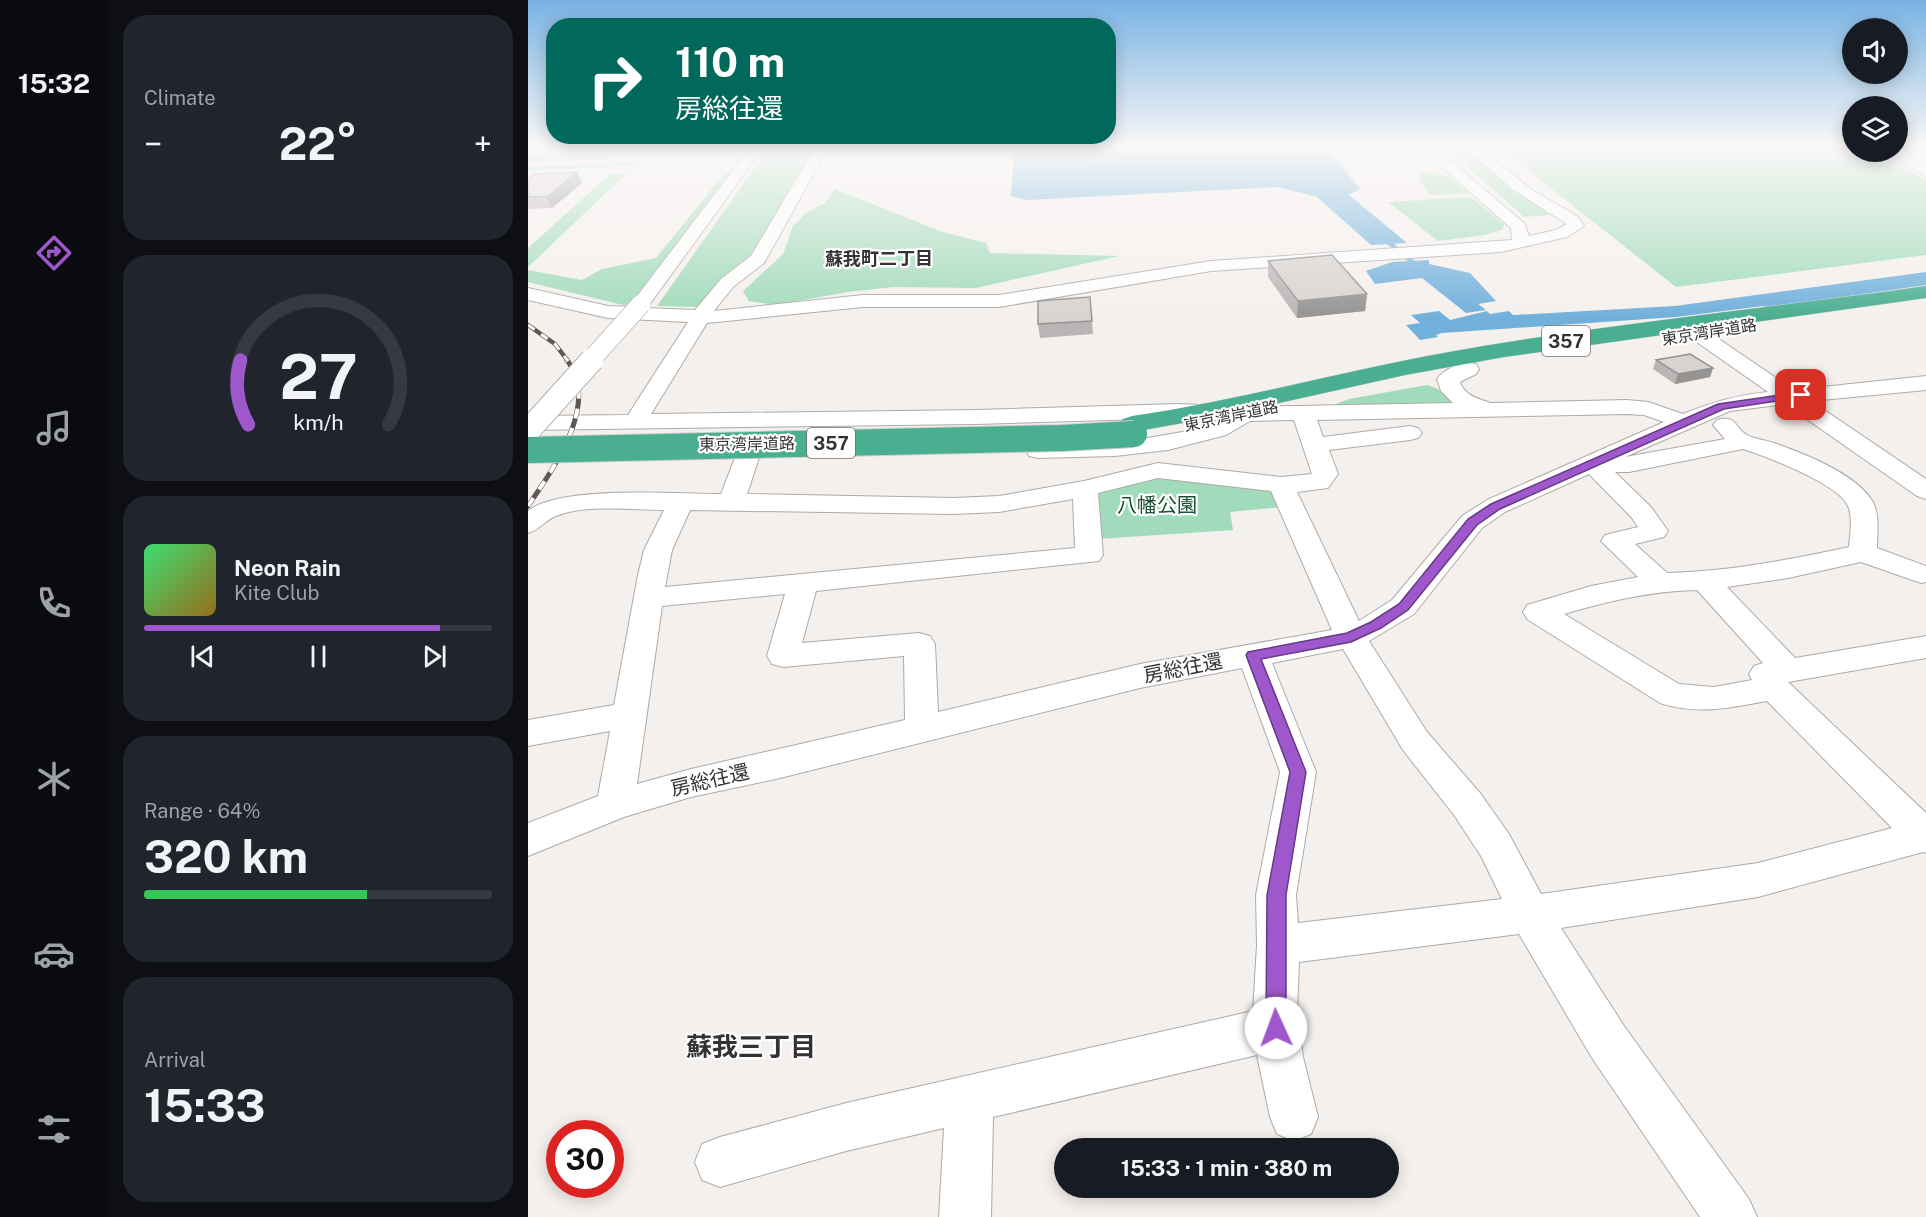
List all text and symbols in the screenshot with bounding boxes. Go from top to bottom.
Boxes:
map controls [1842,18,1908,162]
button: sound [1842,18,1908,84]
text: 110 m [675,37,785,86]
icon: right [576,42,654,120]
text: 15:32 [18,67,90,99]
text: Climate [144,86,216,110]
text: 房総往還 [675,92,783,124]
button: layers [1842,96,1908,162]
text: 22° [279,117,357,170]
text: − [144,125,162,163]
text: + [474,125,492,163]
icon: directions [33,232,75,274]
district label: 蘇我町二丁目 [825,248,933,269]
street label: 東京湾岸道路 [1660,315,1758,349]
road number: 357 [1542,326,1590,356]
text: 27 [279,340,357,413]
pin [1775,369,1826,420]
icon: arrive [1784,378,1817,411]
street label: 東京湾岸道路 [1182,397,1280,435]
icon: music [33,407,75,449]
text: km/h [293,411,343,436]
road number: 357 [807,428,855,458]
street label: 東京湾岸道路 [699,434,795,454]
park label: 八幡公園 [1117,493,1197,517]
text: Neon Rain [234,555,341,581]
text: Kite Club [234,581,319,605]
icon: phone [33,582,75,624]
icon: previous [186,640,219,673]
icon: pause [302,640,335,673]
icon: next [418,640,451,673]
street label: 房総往還 [1141,649,1225,687]
icon: climate [33,758,75,800]
street label: 房総往還 [668,759,752,801]
text: Range · 64% [144,799,261,823]
text: 320 km [144,830,308,883]
icon: car [33,933,75,975]
position arrow [1244,996,1308,1060]
district label: 蘇我三丁目 [686,1031,816,1062]
text: Arrival [144,1048,206,1072]
text: 15:33 [144,1079,265,1132]
icon: filters [33,1108,75,1150]
speed limit sign: 30 [546,1120,624,1198]
text: 15:33 · 1 min · 380 m [1121,1155,1332,1181]

